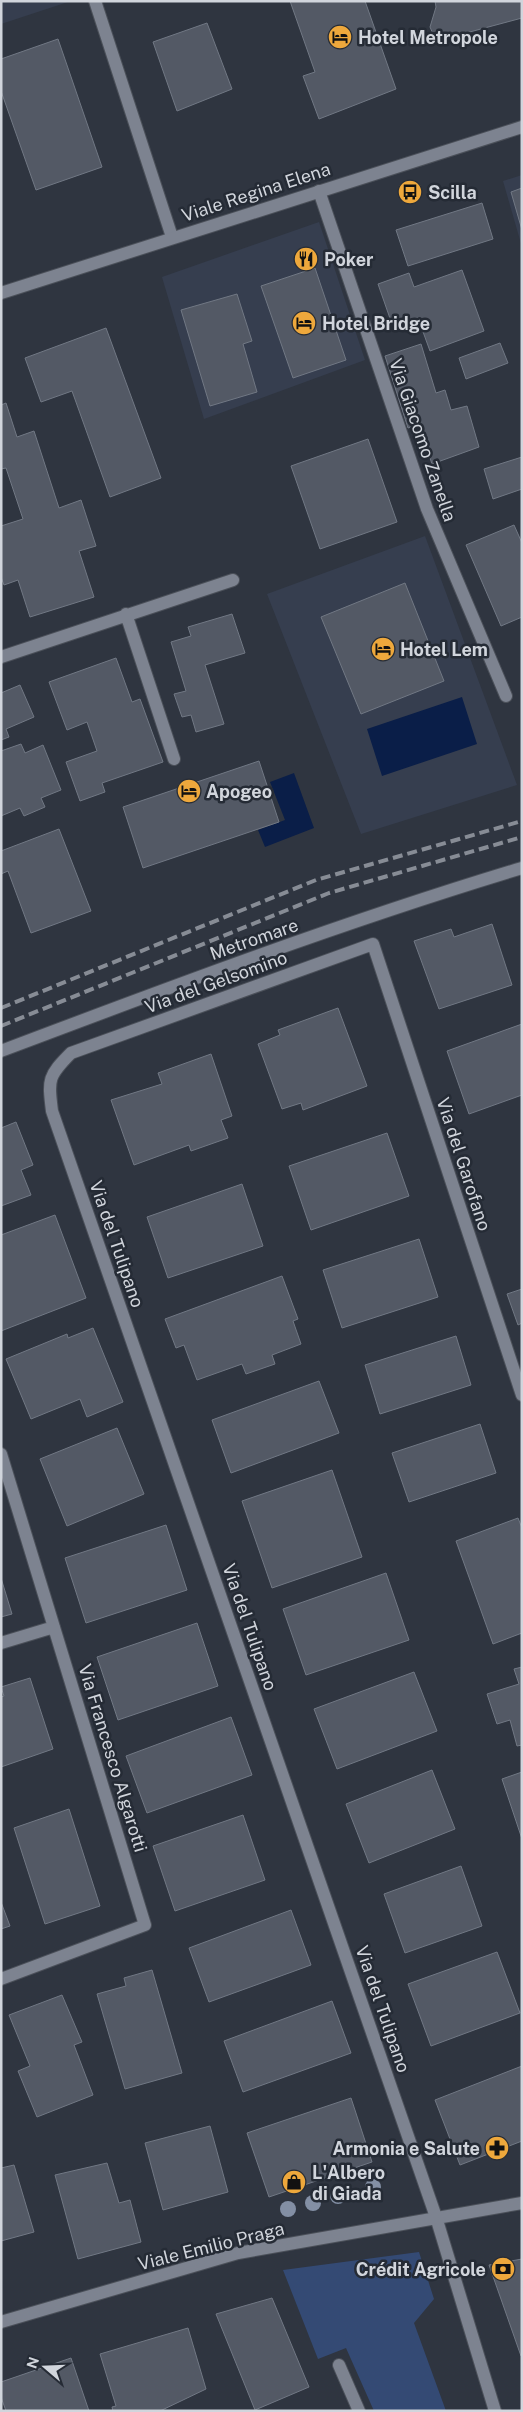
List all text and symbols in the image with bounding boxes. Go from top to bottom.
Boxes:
hotel icon: Hotel Metropole [327,24,353,50]
place label: Hotel Metropole [358,27,498,48]
street label: Viale Regina Elena [179,158,333,226]
bus stop icon: Scilla [397,179,423,205]
place label: Scilla [428,182,477,203]
restaurant icon: Poker [293,246,319,272]
place label: Poker [324,249,374,270]
hotel icon: Hotel Bridge [291,310,317,336]
place label: Hotel Bridge [322,313,430,334]
street label: Via Giacomo Zanella [385,356,461,524]
hotel icon: Hotel Lem [370,636,396,662]
place label: Hotel Lem [400,639,488,660]
hotel icon: Apogeo [176,778,202,804]
place label: Apogeo [206,781,272,802]
street label: Metromare [207,914,301,964]
street label: Via del Gelsomino [142,946,290,1018]
street label: Via del Garofano [433,1095,495,1233]
street label: Via del Tulipano [85,1178,149,1310]
street label: Via del Tulipano [218,1561,282,1693]
street label: Via Francesco Algarotti [74,1662,152,1854]
street label: Via del Tulipano [351,1943,415,2075]
pharmacy icon: Armonia e Salute [484,2135,510,2161]
place label: Armonia e Salute [332,2138,480,2159]
place label: L'Albero di Giada [312,2162,385,2204]
shop icon: L'Albero di Giada [281,2169,307,2195]
street label: Viale Emilio Praga [136,2218,286,2274]
bank icon: Crédit Agricole [490,2256,516,2282]
place label: Crédit Agricole [356,2259,486,2280]
north arrow [20,2342,70,2392]
text: N [23,2355,42,2371]

